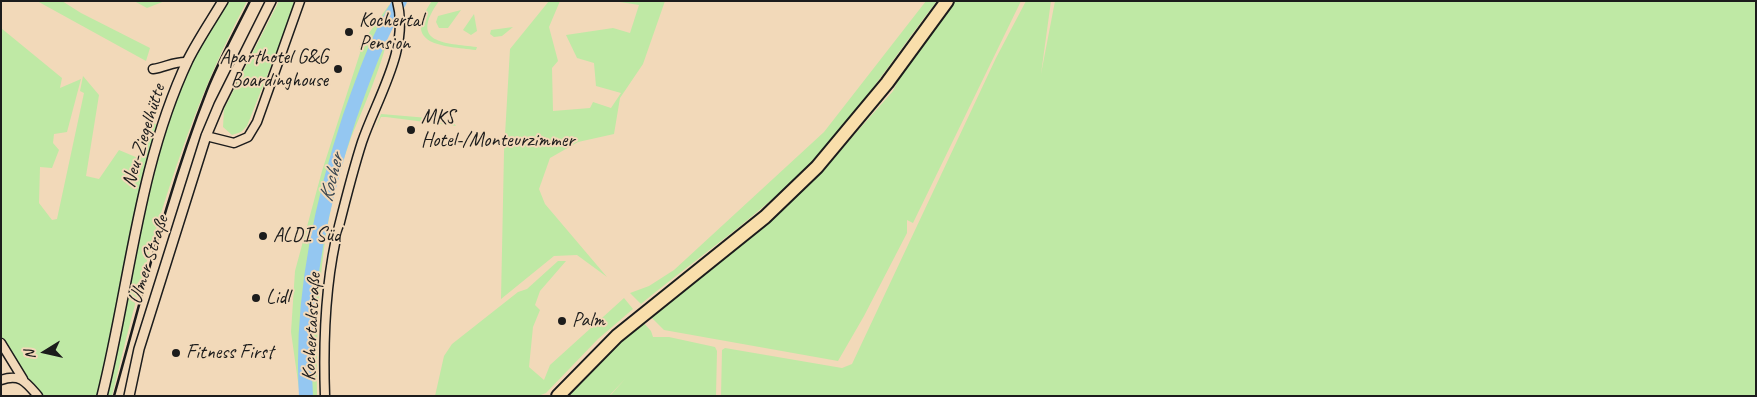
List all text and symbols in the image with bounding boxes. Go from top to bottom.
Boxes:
place label: Kochertal Pension [359,9,423,56]
marker: Kochertal Pension [343,26,355,38]
place label: Aparthotel G&G Boardinghouse [219,46,328,93]
marker: Aparthotel G&G Boardinghouse [332,63,344,75]
street label: Neu-Ziegelhütte [117,82,171,190]
place label: MKS Hotel-/Monteurzimmer [421,106,574,153]
marker: MKS Hotel-/Monteurzimmer [405,124,417,136]
water label: Kocher [314,152,350,204]
street label: Ulmer Straße [123,213,175,307]
place label: ALDI Süd [273,224,341,248]
marker: ALDI Süd [257,230,269,242]
street label: Kochertalstraße [297,272,327,382]
place label: Lidl [266,286,290,310]
marker: Lidl [250,292,262,304]
place label: Palm [572,309,605,333]
marker: Palm [556,315,568,327]
north arrow [20,327,70,377]
place label: Fitness First [186,341,273,365]
marker: Fitness First [170,347,182,359]
text: N [21,349,39,360]

